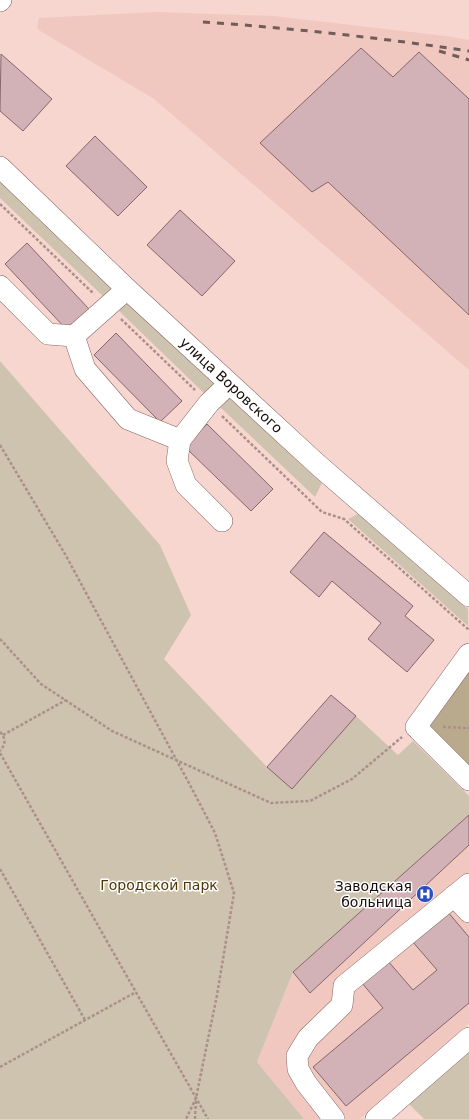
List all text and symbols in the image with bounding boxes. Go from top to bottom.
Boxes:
street label: улица Воровского [177,334,286,436]
park label: Городской парк [100,877,218,893]
place label: Заводская больница [335,878,412,910]
hospital icon: Заводская больница [415,884,435,904]

